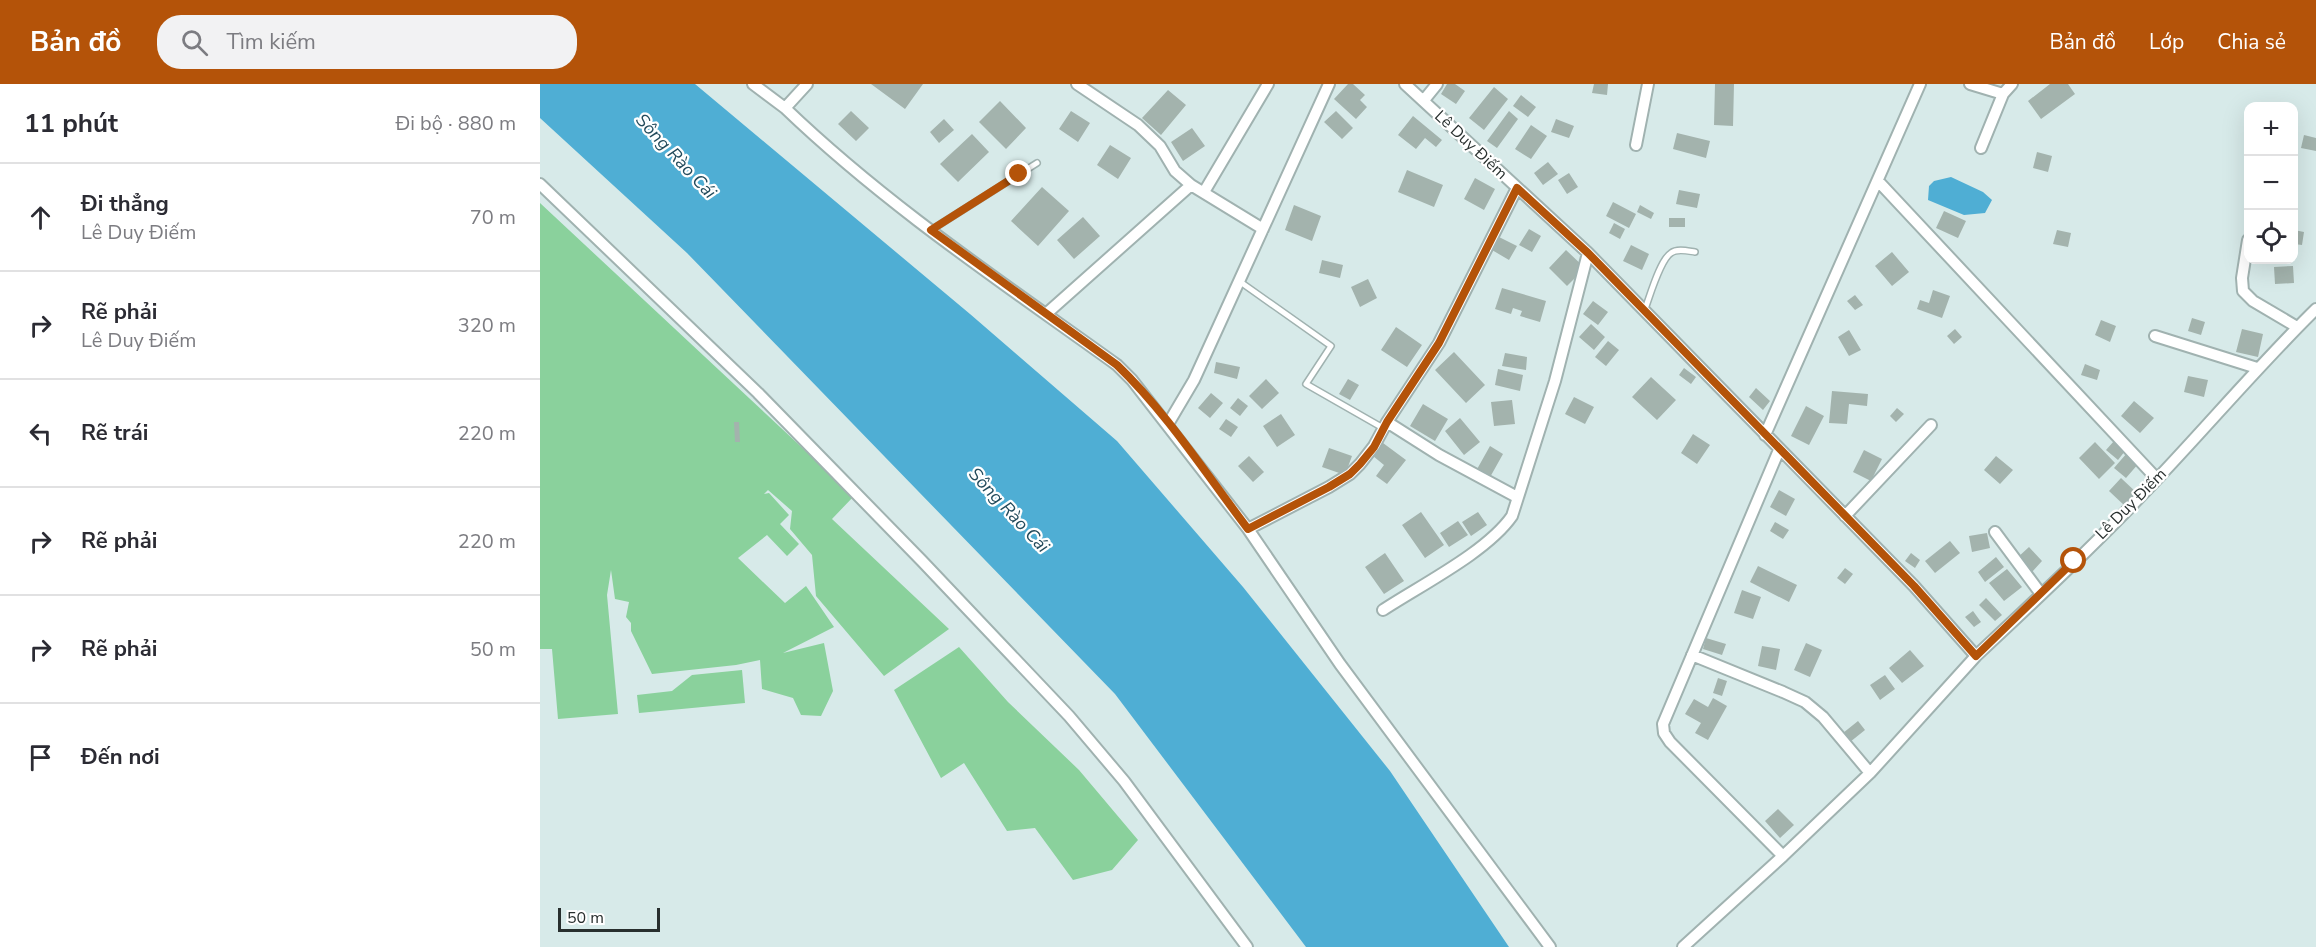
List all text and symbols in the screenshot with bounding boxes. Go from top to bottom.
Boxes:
search box [157,15,577,69]
text: Bản đồ [30,23,121,61]
icon: search [178,26,211,59]
text: Tìm kiếm [226,27,316,57]
text: Bản đồ [2049,28,2116,56]
text: Lớp [2149,28,2184,56]
text: Chia sẻ [2217,28,2286,56]
map controls [2244,102,2298,264]
button: + [2244,102,2298,156]
text: 11 phút [24,106,118,141]
street label: Lê Duy Điếm [1430,106,1512,184]
water label: Sông Rào Cái [630,108,722,204]
text: Đi bộ · 880 m [396,110,516,137]
button: − [2244,156,2298,210]
route end [1005,160,1031,186]
text: Đi thẳng [81,189,169,219]
icon: ahead [24,201,57,234]
text: 70 m [470,204,516,231]
button: locate [2244,210,2298,264]
text: Lê Duy Điếm [81,219,196,246]
text: Rẽ phải [81,297,157,327]
icon: right [24,309,57,342]
text: 320 m [458,312,516,339]
text: Lê Duy Điếm [81,327,196,354]
icon: left [24,417,57,450]
text: Rẽ trái [81,418,148,448]
text: 220 m [458,420,516,447]
water label: Sông Rào Cái [963,462,1055,558]
street label: Lê Duy Điếm [2091,464,2171,544]
icon: right [24,525,57,558]
text: Rẽ phải [81,526,157,556]
text: 220 m [458,528,516,555]
route start [2060,547,2086,573]
icon: right [24,633,57,666]
text: Rẽ phải [81,634,157,664]
text: 50 m [470,636,516,663]
icon: arrive [24,741,57,774]
text: Đến nơi [81,742,160,772]
scale bar [558,905,660,932]
text: 50 m [567,907,604,929]

